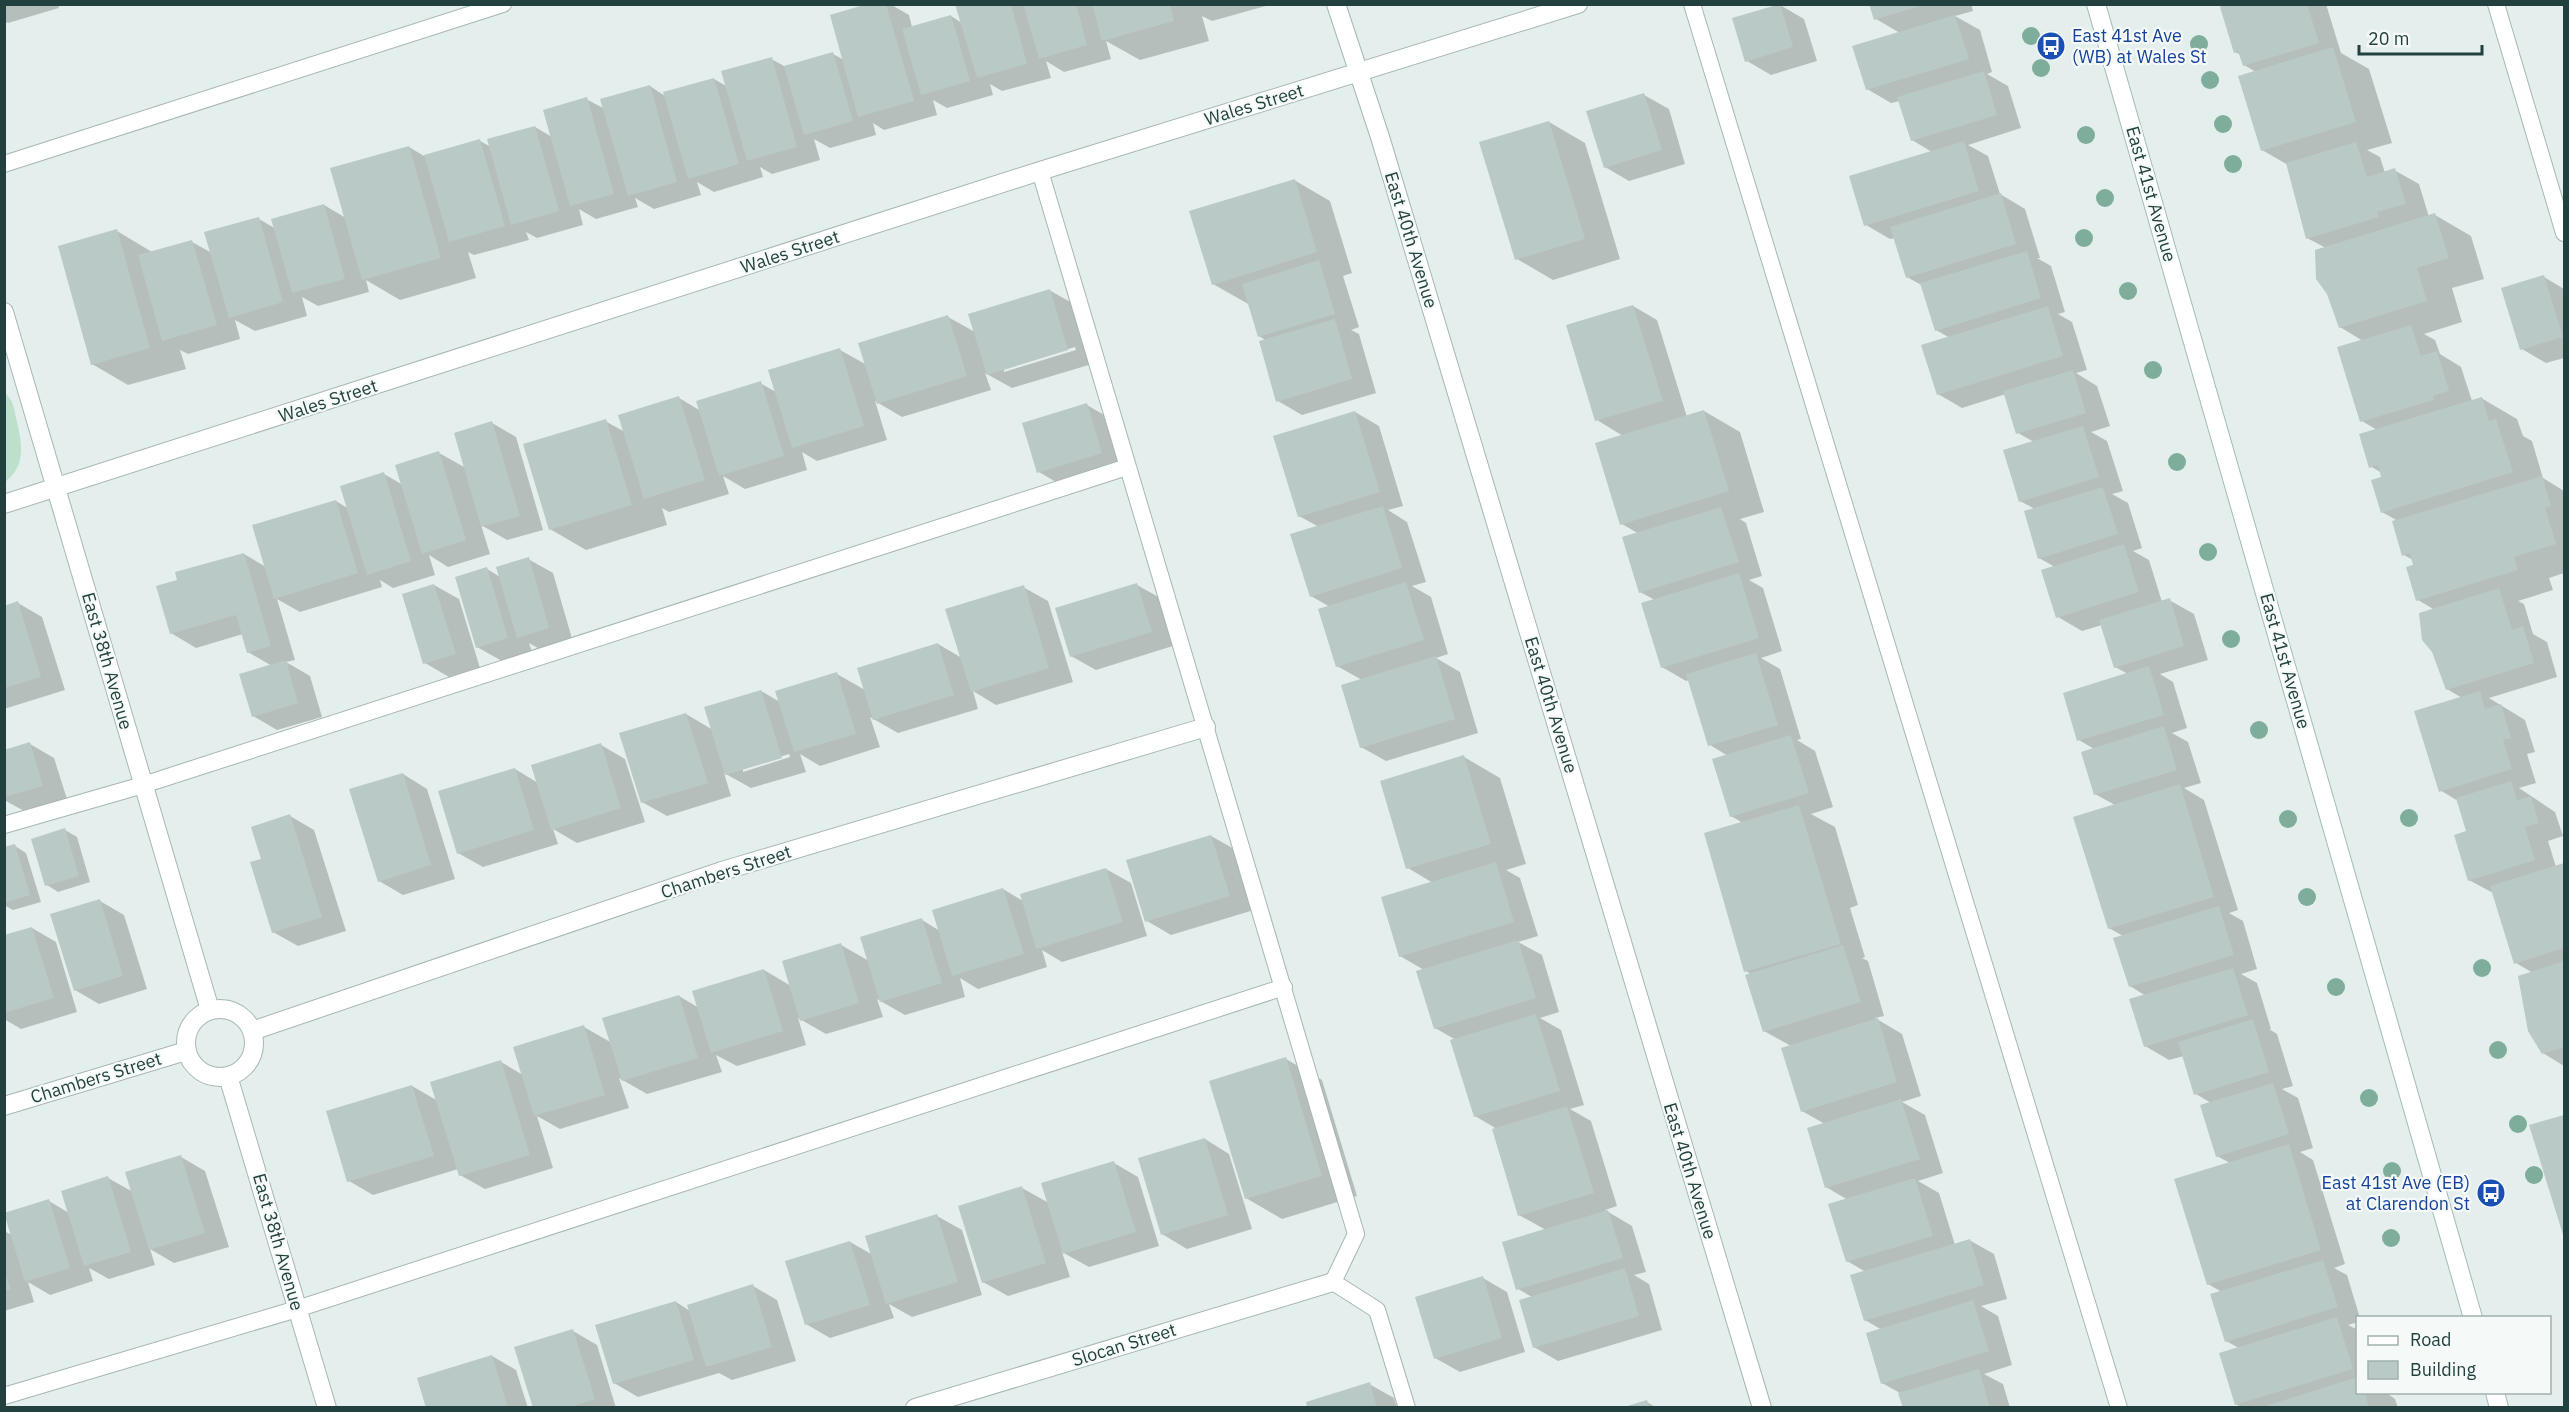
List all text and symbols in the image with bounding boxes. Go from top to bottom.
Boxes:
scale bar [2359,18,2482,56]
place label: East 41st Ave (WB) at Wales St [2072,24,2207,68]
text: 20 m [2368,27,2410,50]
bus stop icon: East 41st Ave (WB) at Wales St [2035,30,2067,62]
street label: Wales Street [1201,79,1306,131]
street label: East 41st Avenue [2121,123,2182,265]
street label: East 40th Avenue [1380,169,1443,311]
street label: Wales Street [737,225,842,278]
street label: Wales Street [275,374,380,427]
street label: East 38th Avenue [77,590,138,732]
street label: East 41st Avenue [2255,590,2316,732]
street label: East 40th Avenue [1520,634,1583,776]
street label: Chambers Street [658,840,794,903]
street label: Chambers Street [27,1047,164,1108]
street label: East 40th Avenue [1659,1100,1722,1242]
street label: East 38th Avenue [248,1171,309,1313]
place label: East 41st Ave (EB) at Clarendon St [2322,1171,2470,1215]
bus stop icon: East 41st Ave (EB) at Clarendon St [2475,1177,2507,1209]
legend [2356,1316,2551,1394]
street label: Slocan Street [1069,1318,1179,1371]
text: Road [2410,1328,2451,1351]
text: Building [2410,1358,2477,1381]

